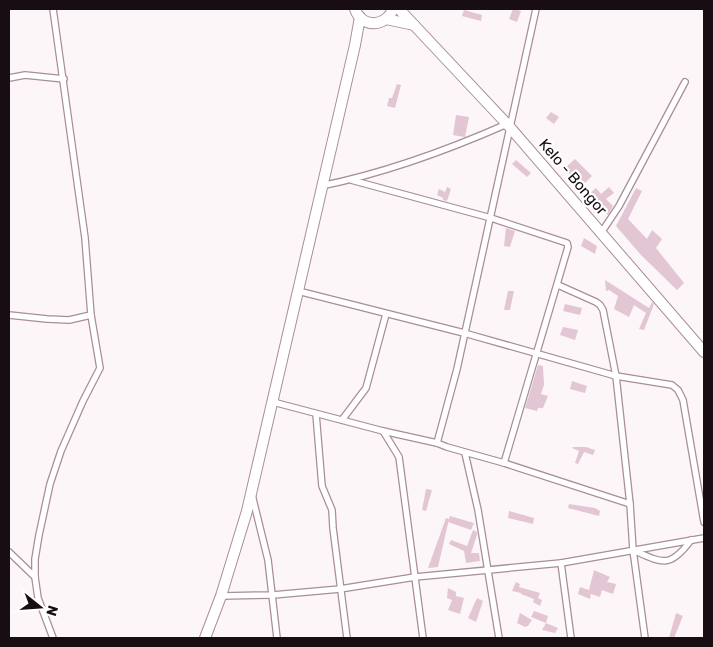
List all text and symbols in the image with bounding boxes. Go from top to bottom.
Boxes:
street label: Kelo - Bongor [535,135,611,219]
north arrow [15,582,65,632]
text: N [42,603,62,618]

